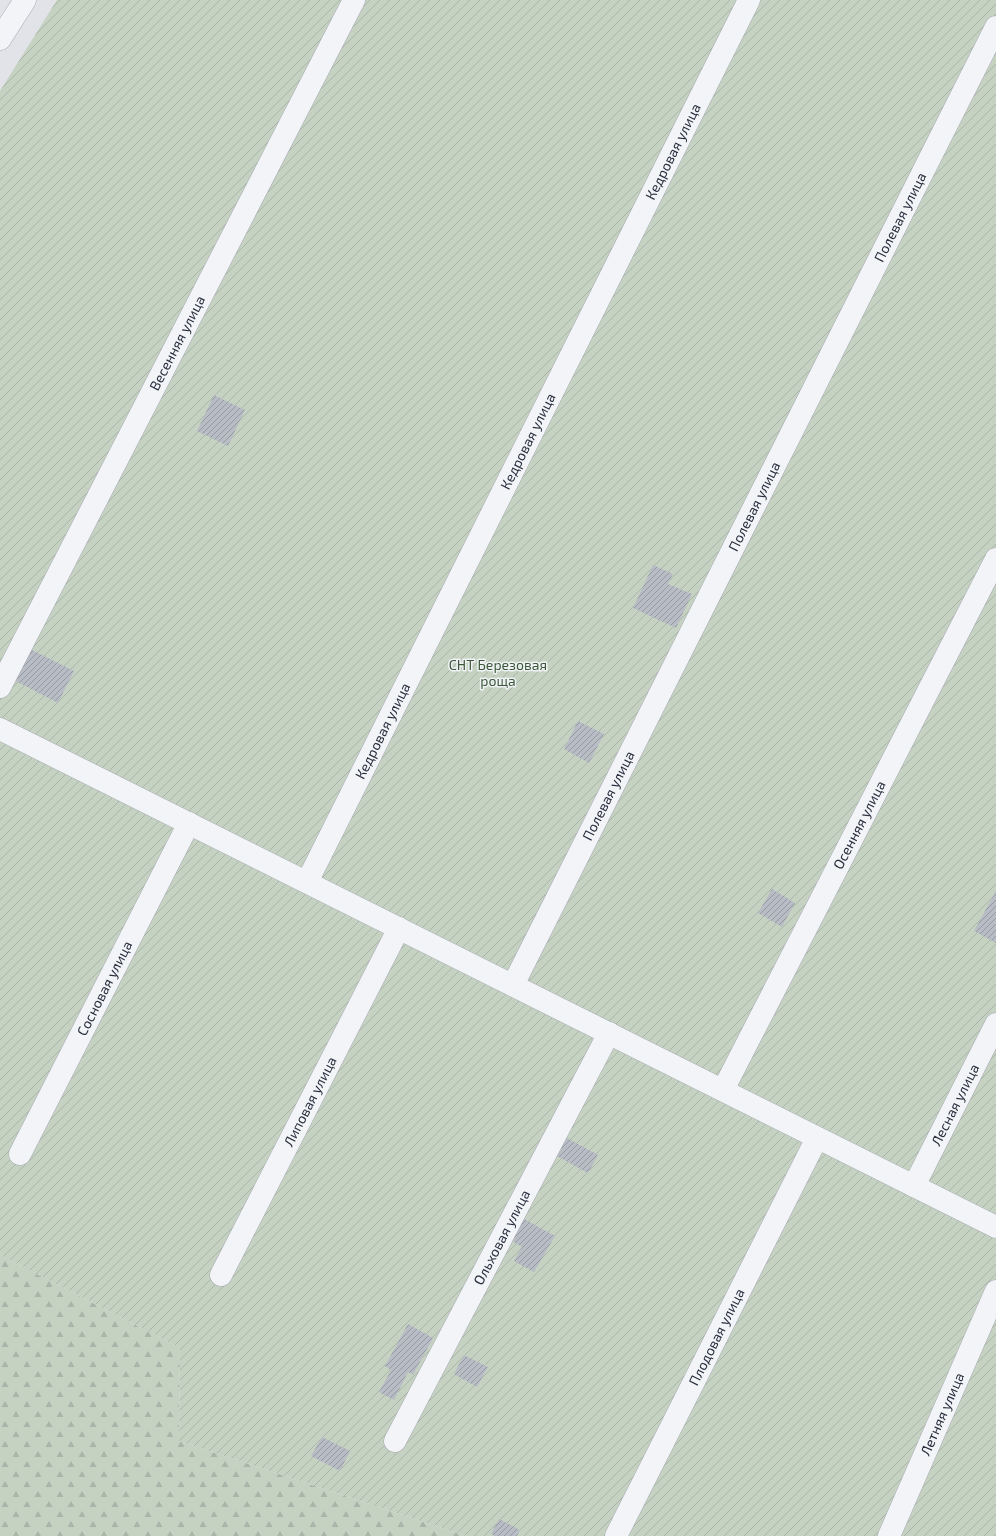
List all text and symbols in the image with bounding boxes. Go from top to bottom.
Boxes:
street label: Кедровая улица [641,100,704,202]
street label: Полевая улица [870,169,929,264]
street label: Весенняя улица [145,292,208,393]
street label: Кедровая улица [496,390,559,492]
street label: Полевая улица [724,459,784,554]
park label: СНТ Березовая роща [449,656,547,689]
street label: Кедровая улица [351,680,414,782]
street label: Полевая улица [578,748,638,843]
street label: Осенняя улица [829,778,889,872]
street label: Сосновая улица [73,938,135,1038]
street label: Липовая улица [279,1053,340,1149]
street label: Лесная улица [927,1061,982,1148]
street label: Ольховая улица [469,1187,533,1288]
street label: Плодовая улица [684,1285,748,1388]
street label: Летняя улица [916,1370,967,1458]

